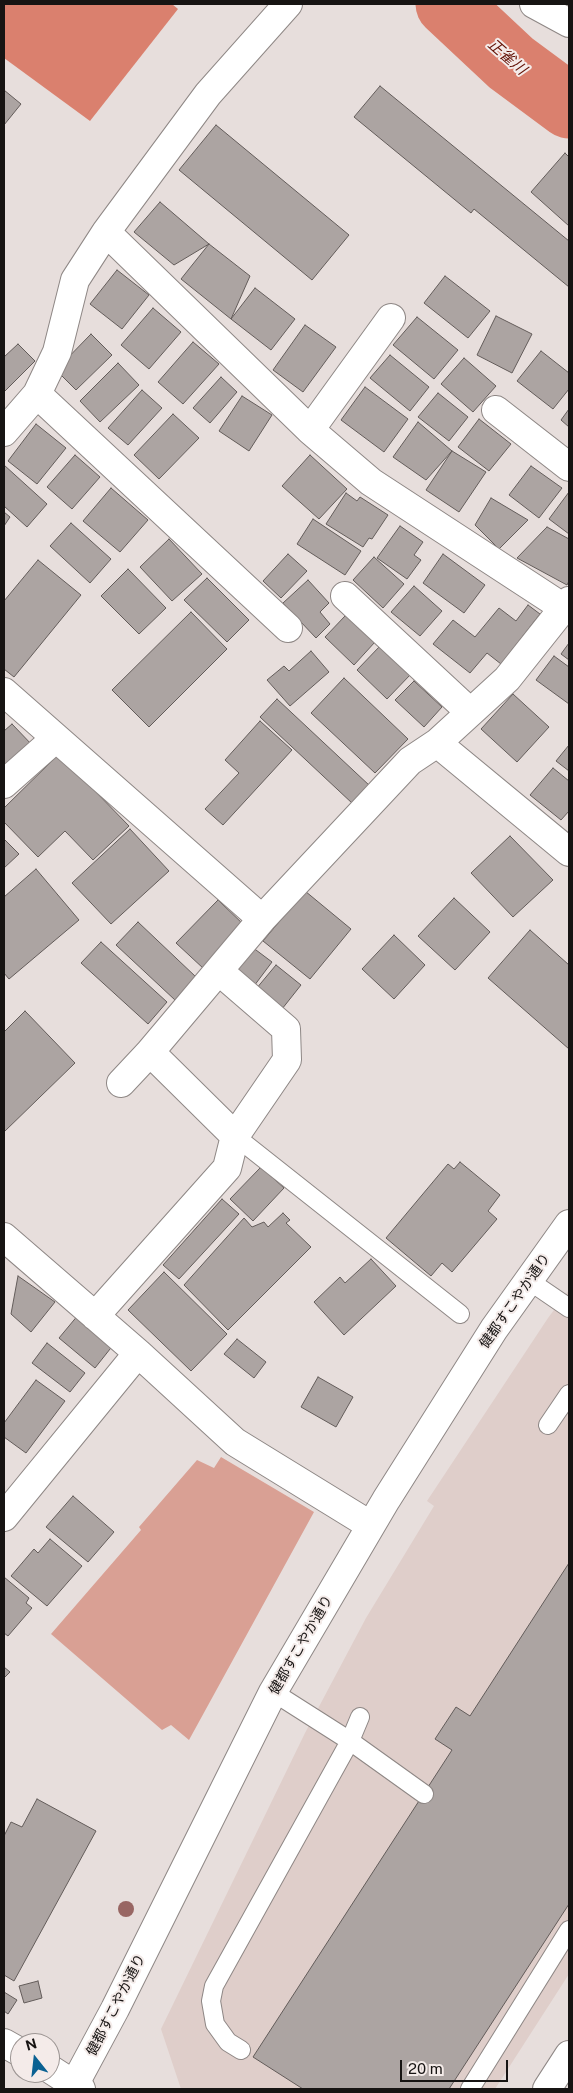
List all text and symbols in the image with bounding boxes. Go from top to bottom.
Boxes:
water label: 正雀川 [484,35,530,79]
street label: 健都すこやか通り [476,1250,554,1352]
street label: 健都すこやか通り [266,1592,336,1698]
street label: 健都すこやか通り [83,1951,149,2059]
north arrow [10,2033,60,2083]
text: N [24,2035,39,2054]
scale bar [403,2050,510,2082]
text: 20 m [408,2060,443,2077]

